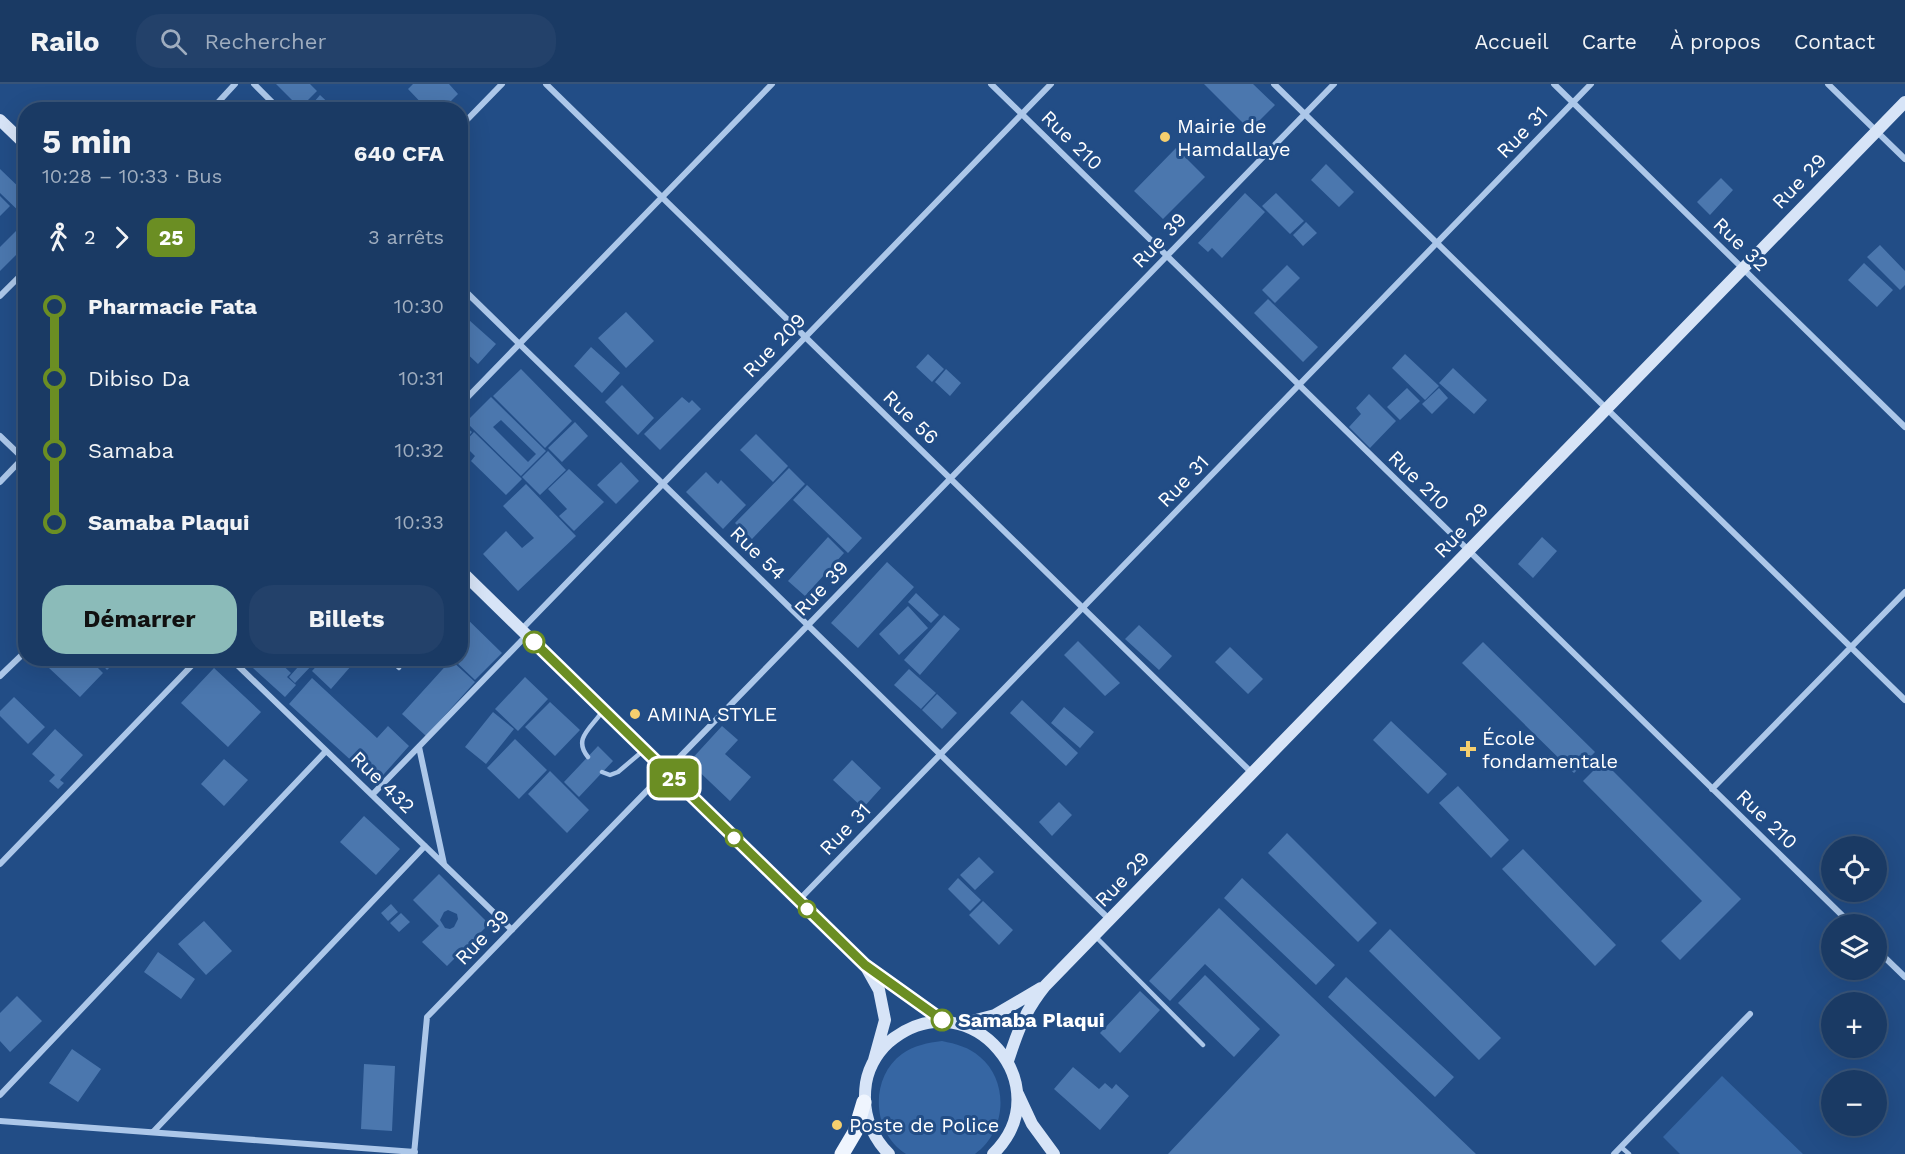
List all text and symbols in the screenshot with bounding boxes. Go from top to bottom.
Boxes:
search box [136,14,556,68]
text: Railo [30,25,100,58]
icon: search [157,25,190,58]
text: Rechercher [205,29,326,54]
text: Accueil [1474,29,1549,54]
text: Carte [1582,29,1637,54]
text: À propos [1670,29,1761,54]
text: Contact [1794,29,1875,54]
street label: Rue 31 [1491,101,1553,163]
street label: Rue 210 [1036,105,1108,175]
place label: Mairie de Hamdallaye [1177,114,1291,161]
text: 5 min [42,122,132,161]
marker: Mairie de Hamdallaye [1158,130,1172,144]
text: 640 CFA [354,141,444,166]
street label: Rue 29 [1767,148,1831,214]
text: 10:28 – 10:33 · Bus [42,164,222,188]
street label: Rue 39 [1127,207,1191,273]
street label: Rue 32 [1709,212,1773,276]
icon: walk [42,221,75,254]
icon: forward [105,221,138,254]
text: 2 [84,225,96,249]
text: 25 [159,225,183,250]
text: 3 arrêts [368,225,444,249]
text: Pharmacie Fata [88,294,257,319]
text: 10:30 [394,294,444,318]
street label: Rue 209 [738,308,810,382]
text: Dibiso Da [88,366,190,391]
text: 10:31 [398,366,444,390]
street label: Rue 56 [878,385,944,449]
text: Samaba [88,438,174,463]
text: 10:32 [395,438,444,462]
street label: Rue 210 [1383,445,1455,515]
street label: Rue 31 [1152,450,1214,512]
street label: Rue 29 [1429,497,1493,563]
text: Samaba Plaqui [88,510,249,535]
text: 10:33 [395,510,444,534]
street label: Rue 54 [725,521,791,585]
street label: Rue 39 [789,555,853,621]
button: Démarrer [42,585,237,654]
button: Billets [249,585,444,654]
unlabelled marker [523,631,545,653]
place label: AMINA STYLE [647,702,777,726]
marker: AMINA STYLE [628,707,642,721]
place label: École fondamentale [1482,726,1618,773]
marker: École fondamentale [1459,740,1477,758]
street label: Rue 432 [346,746,420,818]
line badge: 25 [647,758,701,798]
text: 25 [662,766,686,791]
street label: Rue 210 [1731,784,1803,854]
street label: Rue 31 [814,798,876,860]
unlabelled marker [725,829,743,847]
map controls [1821,836,1887,1136]
button: locate [1821,836,1887,902]
street label: Rue 29 [1090,846,1154,912]
unlabelled marker [798,900,816,918]
street label: Rue 39 [450,904,514,970]
button: layers [1821,914,1887,980]
button: + [1821,992,1887,1058]
place label: Samaba Plaqui [958,1008,1105,1032]
marker: Samaba Plaqui [931,1009,953,1031]
button: − [1821,1070,1887,1136]
place label: Poste de Police [849,1113,999,1137]
marker: Poste de Police [830,1118,844,1132]

